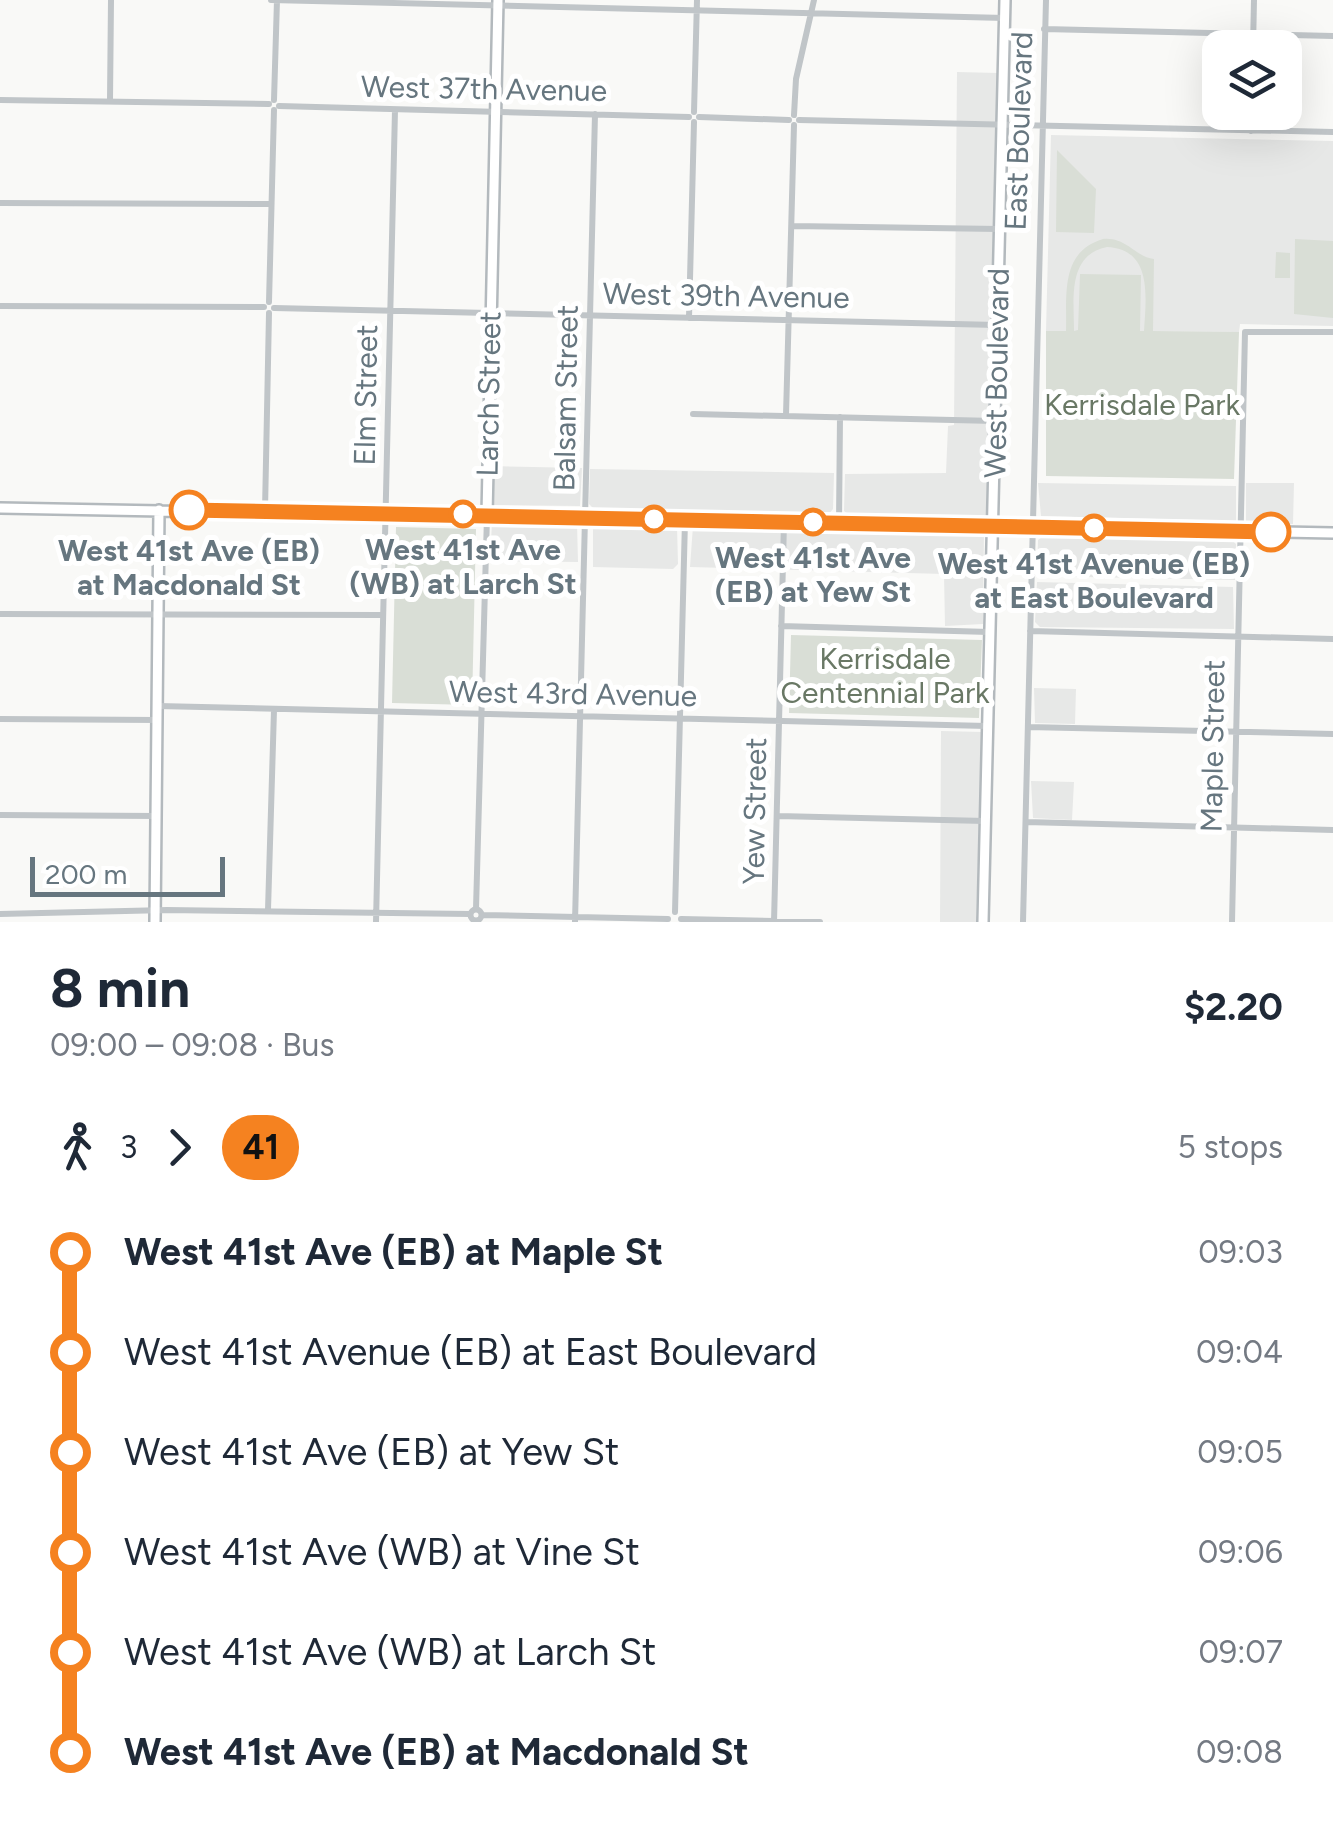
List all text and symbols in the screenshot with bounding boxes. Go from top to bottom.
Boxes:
map controls [1202,30,1302,130]
button: layers [1202,30,1302,130]
street label: East Boulevard [997,31,1040,231]
street label: West 37th Avenue [361,68,607,109]
street label: West Boulevard [976,268,1017,478]
street label: West 39th Avenue [602,275,850,316]
street label: Balsam Street [545,304,586,492]
street label: Larch Street [469,311,508,477]
street label: Elm Street [346,324,385,466]
park label: Kerrisdale Park [1044,386,1240,423]
marker: West 41st Ave (EB) at Macdonald St [170,491,208,529]
marker: West 41st Ave (WB) at Larch St [450,501,476,527]
unlabelled marker [641,506,667,532]
marker: West 41st Ave (EB) at Yew St [800,509,826,535]
unlabelled marker [1252,513,1290,551]
marker: West 41st Avenue (EB) at East Boulevard [1081,515,1107,541]
place label: West 41st Ave (WB) at Larch St [349,531,577,602]
place label: West 41st Ave (EB) at Macdonald St [58,532,320,603]
place label: West 41st Ave (EB) at Yew St [715,539,911,610]
place label: West 41st Avenue (EB) at East Boulevard [938,545,1250,616]
park label: Kerrisdale Centennial Park [780,640,990,711]
street label: Maple Street [1192,659,1233,833]
street label: West 43rd Avenue [449,673,697,714]
street label: Yew Street [735,737,774,885]
scale bar [30,852,225,896]
text: 200 m [45,857,127,891]
text: 8 min [50,955,190,1021]
text: $2.20 [1184,984,1283,1030]
text: 09:00 – 09:08 · Bus [50,1026,334,1064]
icon: walk [50,1120,105,1175]
icon: forward [152,1120,207,1175]
text: 41 [242,1126,279,1168]
text: 3 [120,1128,137,1166]
text: 5 stops [1177,1128,1283,1166]
text: West 41st Ave (EB) at Maple St [124,1229,663,1275]
text: 09:03 [1198,1233,1283,1271]
text: West 41st Avenue (EB) at East Boulevard [124,1329,817,1375]
text: 09:04 [1196,1333,1283,1371]
text: West 41st Ave (EB) at Yew St [124,1429,619,1475]
text: 09:05 [1197,1433,1283,1471]
text: West 41st Ave (WB) at Vine St [124,1529,640,1575]
text: 09:06 [1198,1533,1283,1571]
text: West 41st Ave (WB) at Larch St [124,1629,656,1675]
text: 09:07 [1199,1633,1283,1671]
text: West 41st Ave (EB) at Macdonald St [124,1729,749,1775]
text: 09:08 [1196,1733,1283,1771]

